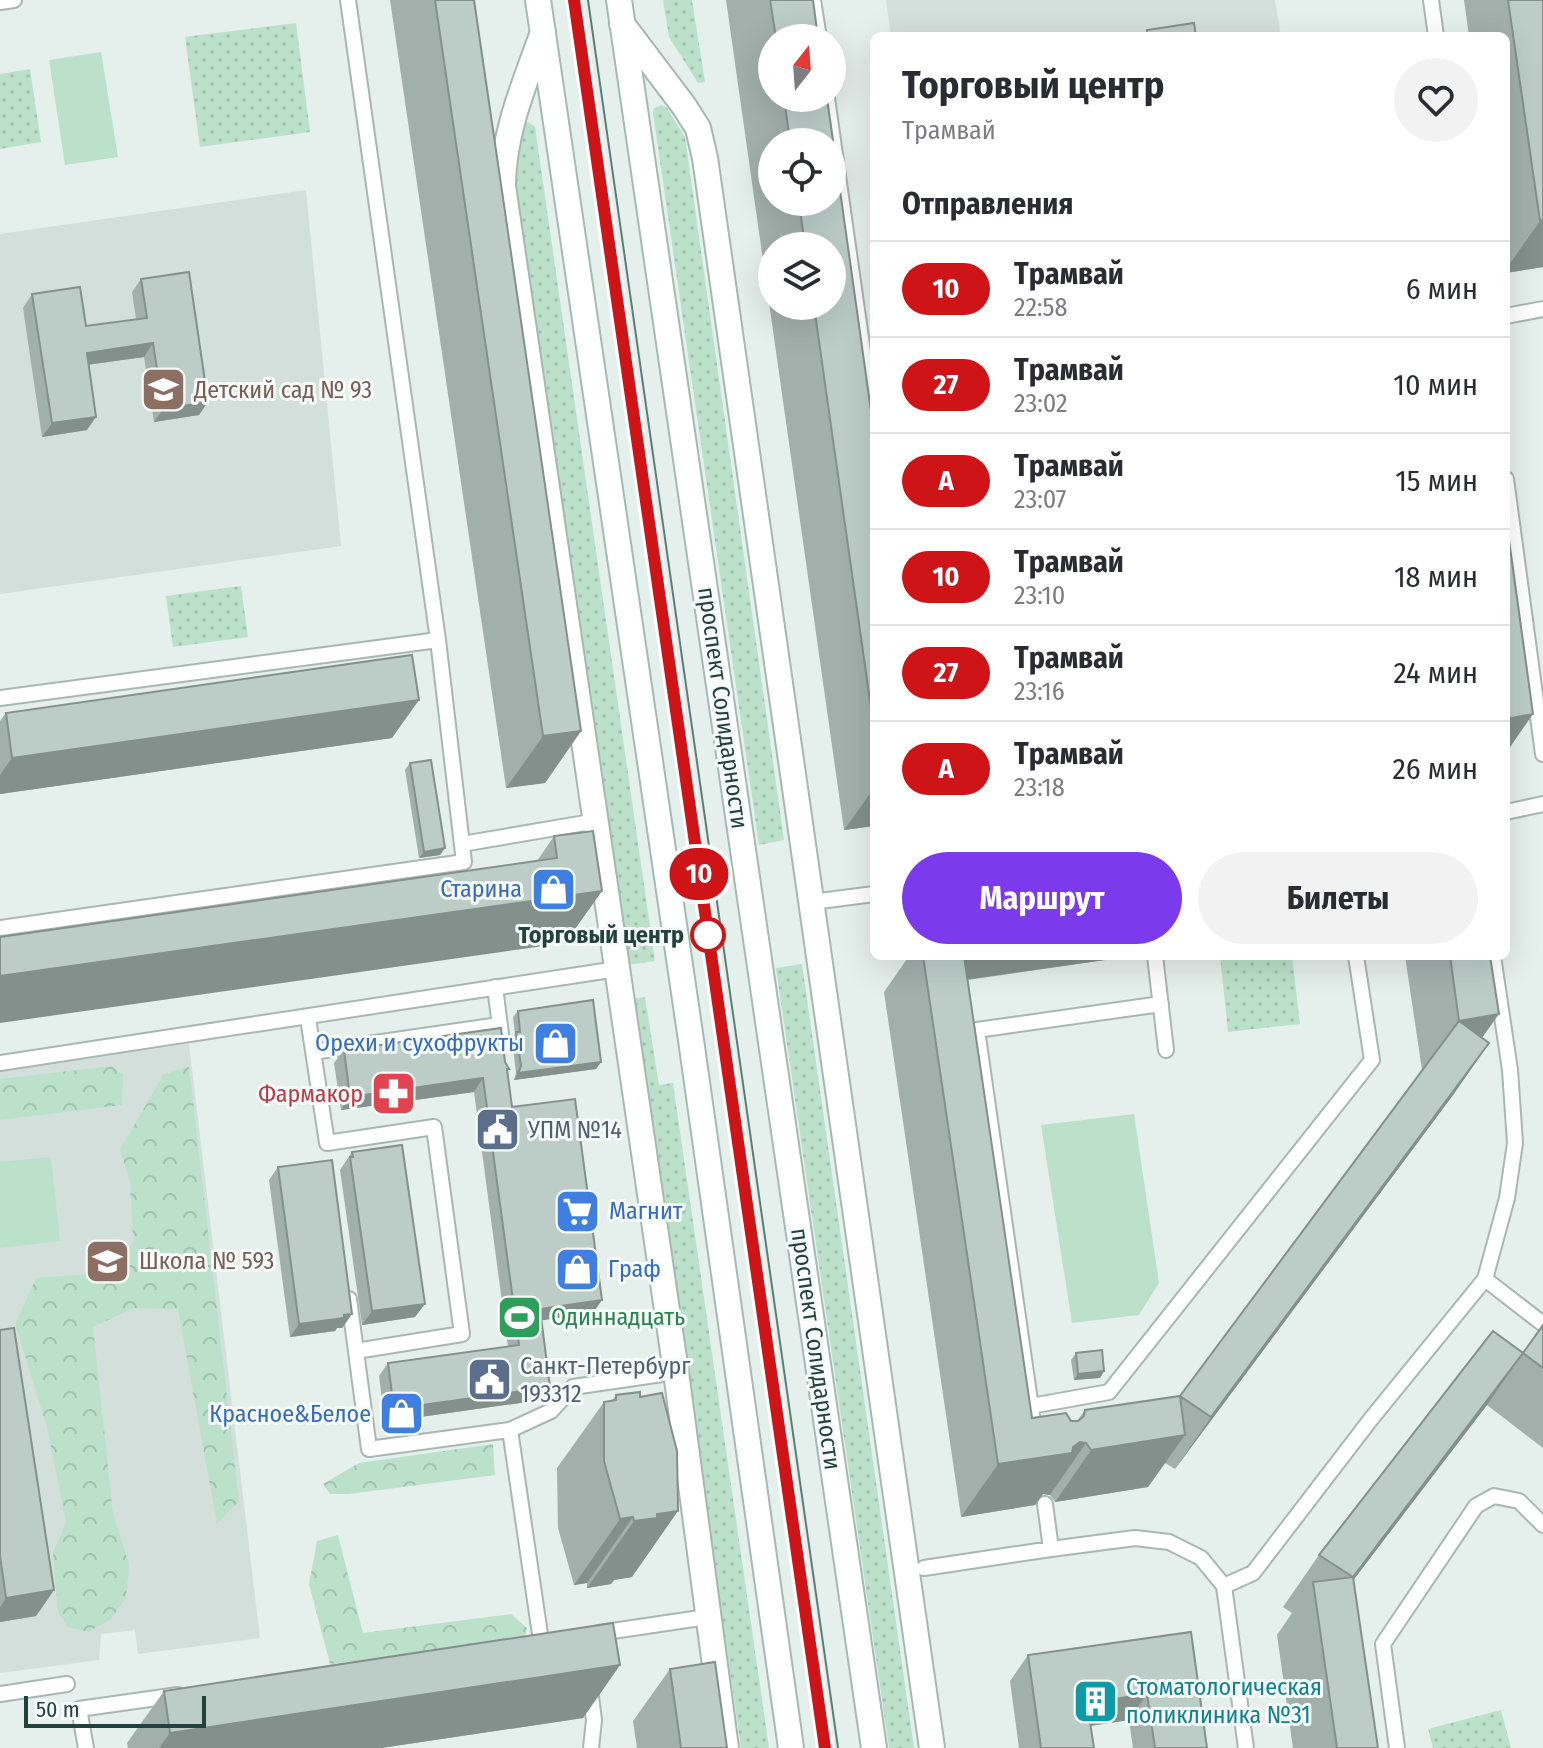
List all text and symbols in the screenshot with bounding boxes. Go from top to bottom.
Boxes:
north arrow [758,24,846,112]
map controls [758,24,846,320]
button: heart [1394,58,1478,142]
text: Торговый центр [902,62,1164,108]
text: Трамвай [902,115,996,146]
button: locate [758,128,846,216]
text: Отправления [902,186,1073,222]
button: layers [758,232,846,320]
text: Трамвай [1014,256,1124,292]
text: 6 мин [1406,271,1478,307]
text: 10 [932,272,960,305]
text: 22:58 [1014,292,1067,323]
text: Трамвай [1014,352,1124,388]
school or university icon: Детский сад № 93 [139,366,187,414]
text: 10 мин [1393,367,1478,403]
text: 27 [934,368,958,401]
place label: Детский сад № 93 [193,376,372,404]
text: 23:02 [1014,388,1067,419]
text: Трамвай [1014,448,1124,484]
text: 15 мин [1395,463,1478,499]
text: А [938,464,954,497]
text: 23:07 [1014,484,1066,515]
text: Трамвай [1014,544,1124,580]
text: 18 мин [1394,559,1478,595]
text: 10 [932,560,960,593]
text: 23:10 [1014,580,1065,611]
street label: проспект Солидарности [692,585,754,831]
text: Трамвай [1014,640,1124,676]
text: 24 мин [1393,655,1478,691]
text: 27 [934,656,958,689]
text: 23:16 [1014,676,1065,707]
text: Трамвай [1014,736,1124,772]
text: 26 мин [1393,751,1478,787]
text: А [938,752,954,785]
text: 23:18 [1014,772,1065,803]
line badge: 10 [663,848,735,900]
button: Маршрут [902,852,1182,944]
button: Билеты [1198,852,1478,944]
text: 10 [685,857,713,890]
shop icon: Старина [529,865,577,913]
place label: Старина [440,875,522,903]
marker: Торговый центр [691,918,725,952]
place label: Торговый центр [518,921,684,949]
shop icon: Орехи и сухофрукты [531,1019,579,1067]
place label: Орехи и сухофрукты [315,1029,524,1057]
pharmacy icon: Фармакор [370,1070,418,1118]
place label: Фармакор [258,1080,363,1108]
public building icon: УПМ №14 [473,1106,521,1154]
place label: УПМ №14 [527,1116,622,1144]
supermarket icon: Магнит [554,1187,602,1235]
place label: Магнит [609,1197,683,1225]
street label: проспект Солидарности [785,1226,847,1472]
school or university icon: Школа № 593 [84,1237,132,1285]
shop icon: Граф [553,1245,601,1293]
place label: Школа № 593 [139,1247,274,1275]
place label: Граф [608,1255,661,1283]
sports icon: Одиннадцать [496,1293,544,1341]
place label: Одиннадцать [551,1303,685,1331]
place label: Санкт-Петербург 193312 [520,1352,691,1408]
public building icon: Санкт-Петербург 193312 [465,1356,513,1404]
shop icon: Красное&Белое [378,1390,426,1438]
place label: Красное&Белое [209,1400,371,1428]
place label: Стоматологическая поликлиника №31 [1126,1673,1322,1729]
building icon: Стоматологическая поликлиника №31 [1071,1677,1119,1725]
scale bar [24,1692,206,1728]
text: 50 m [36,1696,80,1723]

